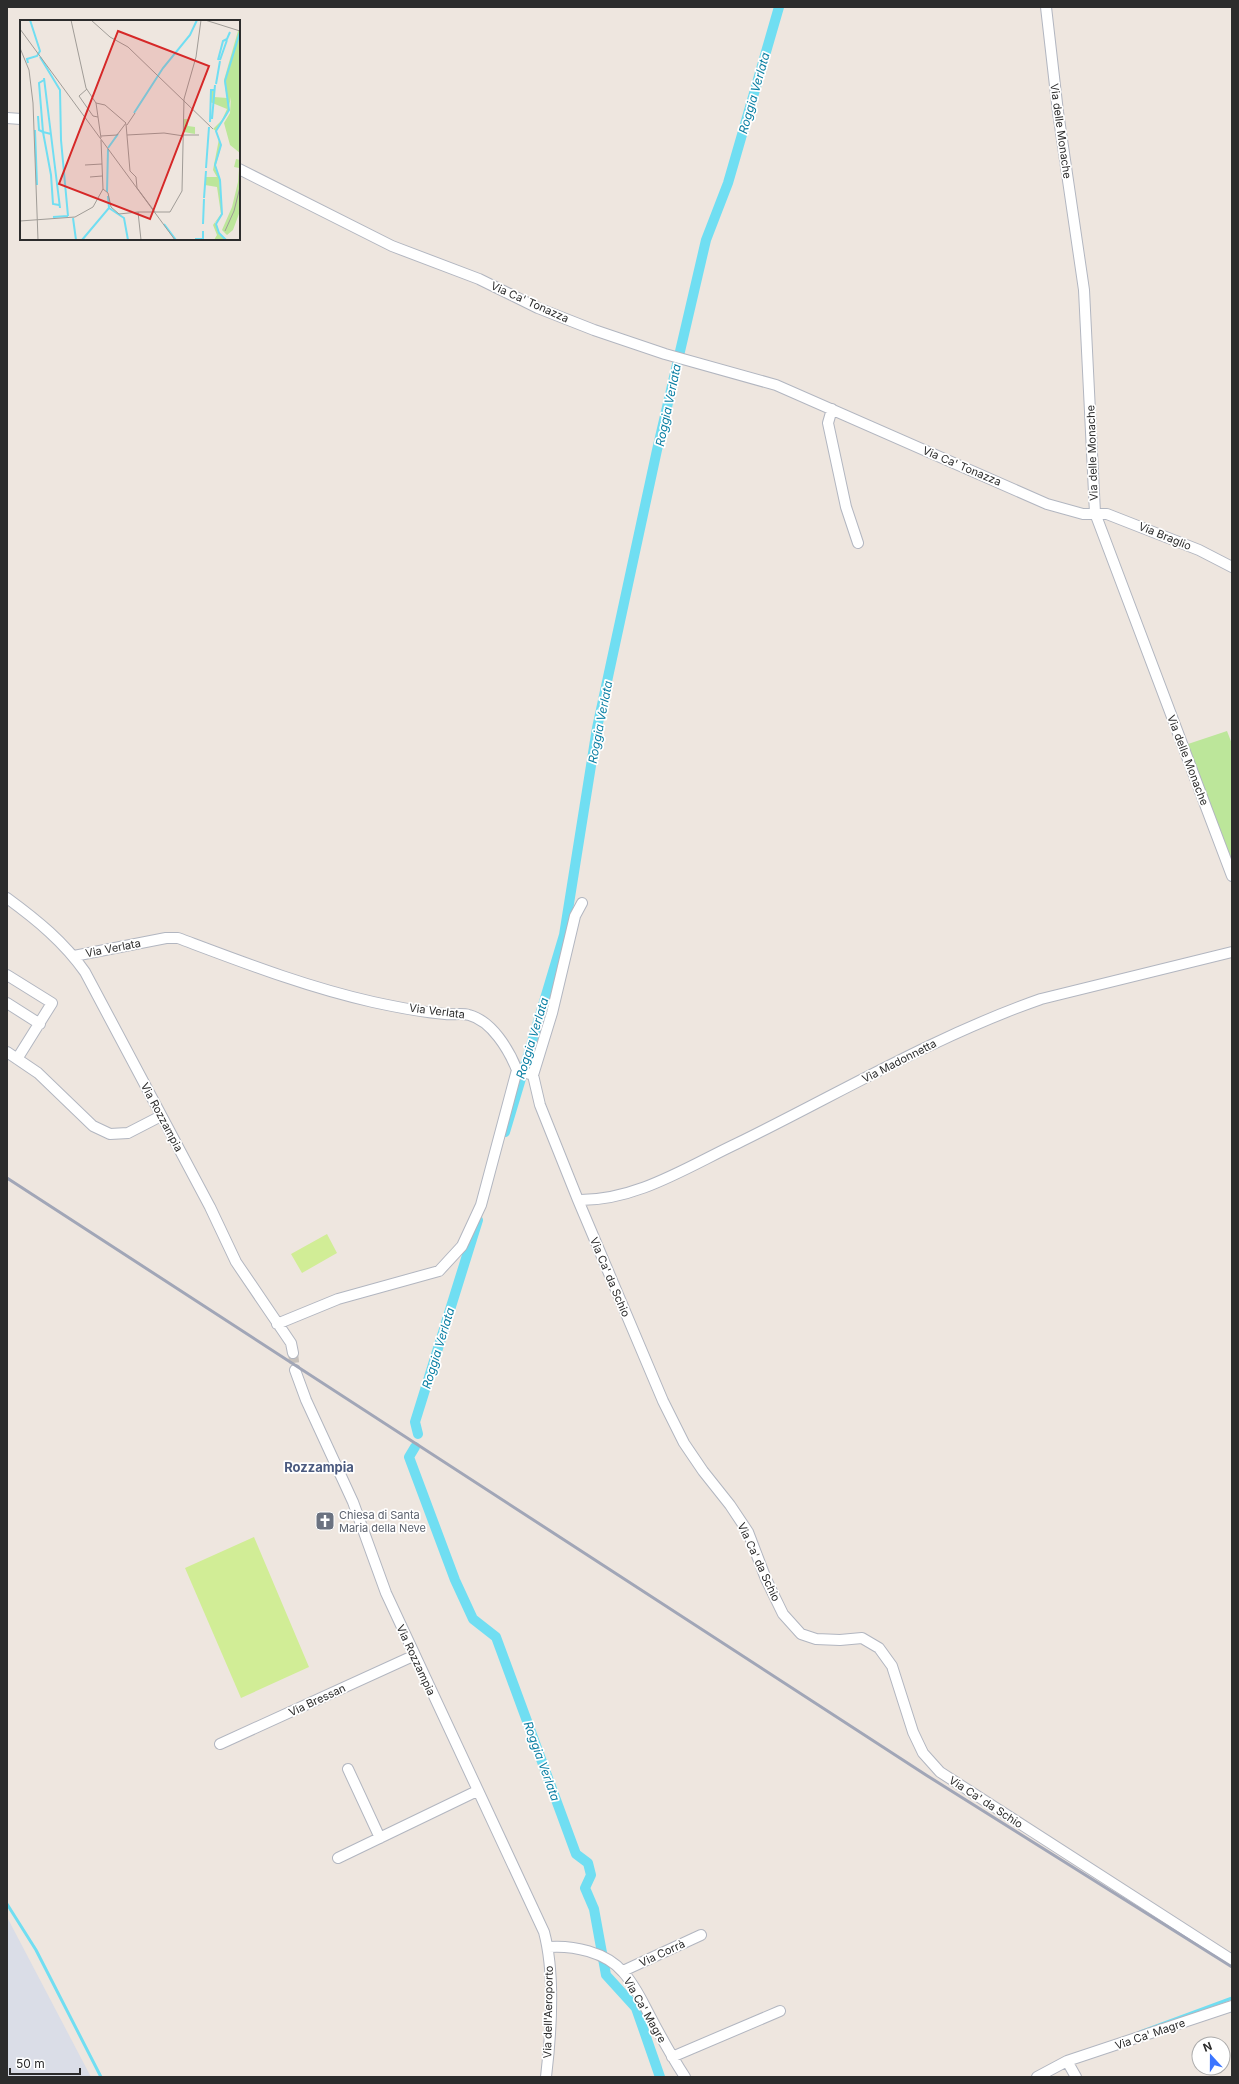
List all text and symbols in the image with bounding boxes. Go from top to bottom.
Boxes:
inset map [20,20,240,240]
water label: Roggia Verlata [735,51,773,135]
street label: Via delle Monache [1047,83,1075,179]
street label: Via Ca' Tonazza [489,279,571,325]
water label: Roggia Verlata [652,362,684,448]
street label: Via delle Monache [1083,405,1101,501]
street label: Via Ca' Tonazza [921,443,1003,489]
street label: Via Braglio [1137,519,1194,553]
water label: Roggia Verlata [585,679,615,765]
street label: Via delle Monache [1164,713,1212,807]
street label: Via Verlata [84,936,142,960]
water label: Roggia Verlata [513,996,551,1080]
street label: Via Verlata [408,1001,466,1021]
street label: Via Madonnetta [859,1036,939,1086]
street label: Via Rozzampia [138,1080,186,1154]
street label: Via Ca' da Schio [587,1235,633,1319]
water label: Roggia Verlata [419,1306,457,1390]
district label: Rozzampia [284,1459,354,1475]
place label: Chiesa di Santa Maria della Neve [339,1508,426,1535]
church icon: Chiesa di Santa Maria della Neve [314,1510,336,1532]
street label: Via Ca' da Schio [735,1520,784,1604]
street label: Via Rozzampia [394,1622,438,1698]
street label: Via Bressan [286,1681,348,1719]
water label: Roggia Verlata [521,1719,563,1803]
street label: Via Ca' da Schio [946,1773,1026,1831]
street label: Via Corrà [637,1936,687,1970]
street label: Via dell'Aeroporto [540,1965,556,2058]
street label: Via Ca' Magre [621,1975,669,2045]
street label: Via Ca' Magre [1113,2015,1187,2053]
north arrow [1191,2036,1231,2076]
text: N [1201,2039,1214,2055]
scale bar [10,2050,80,2076]
text: 50 m [16,2056,45,2071]

